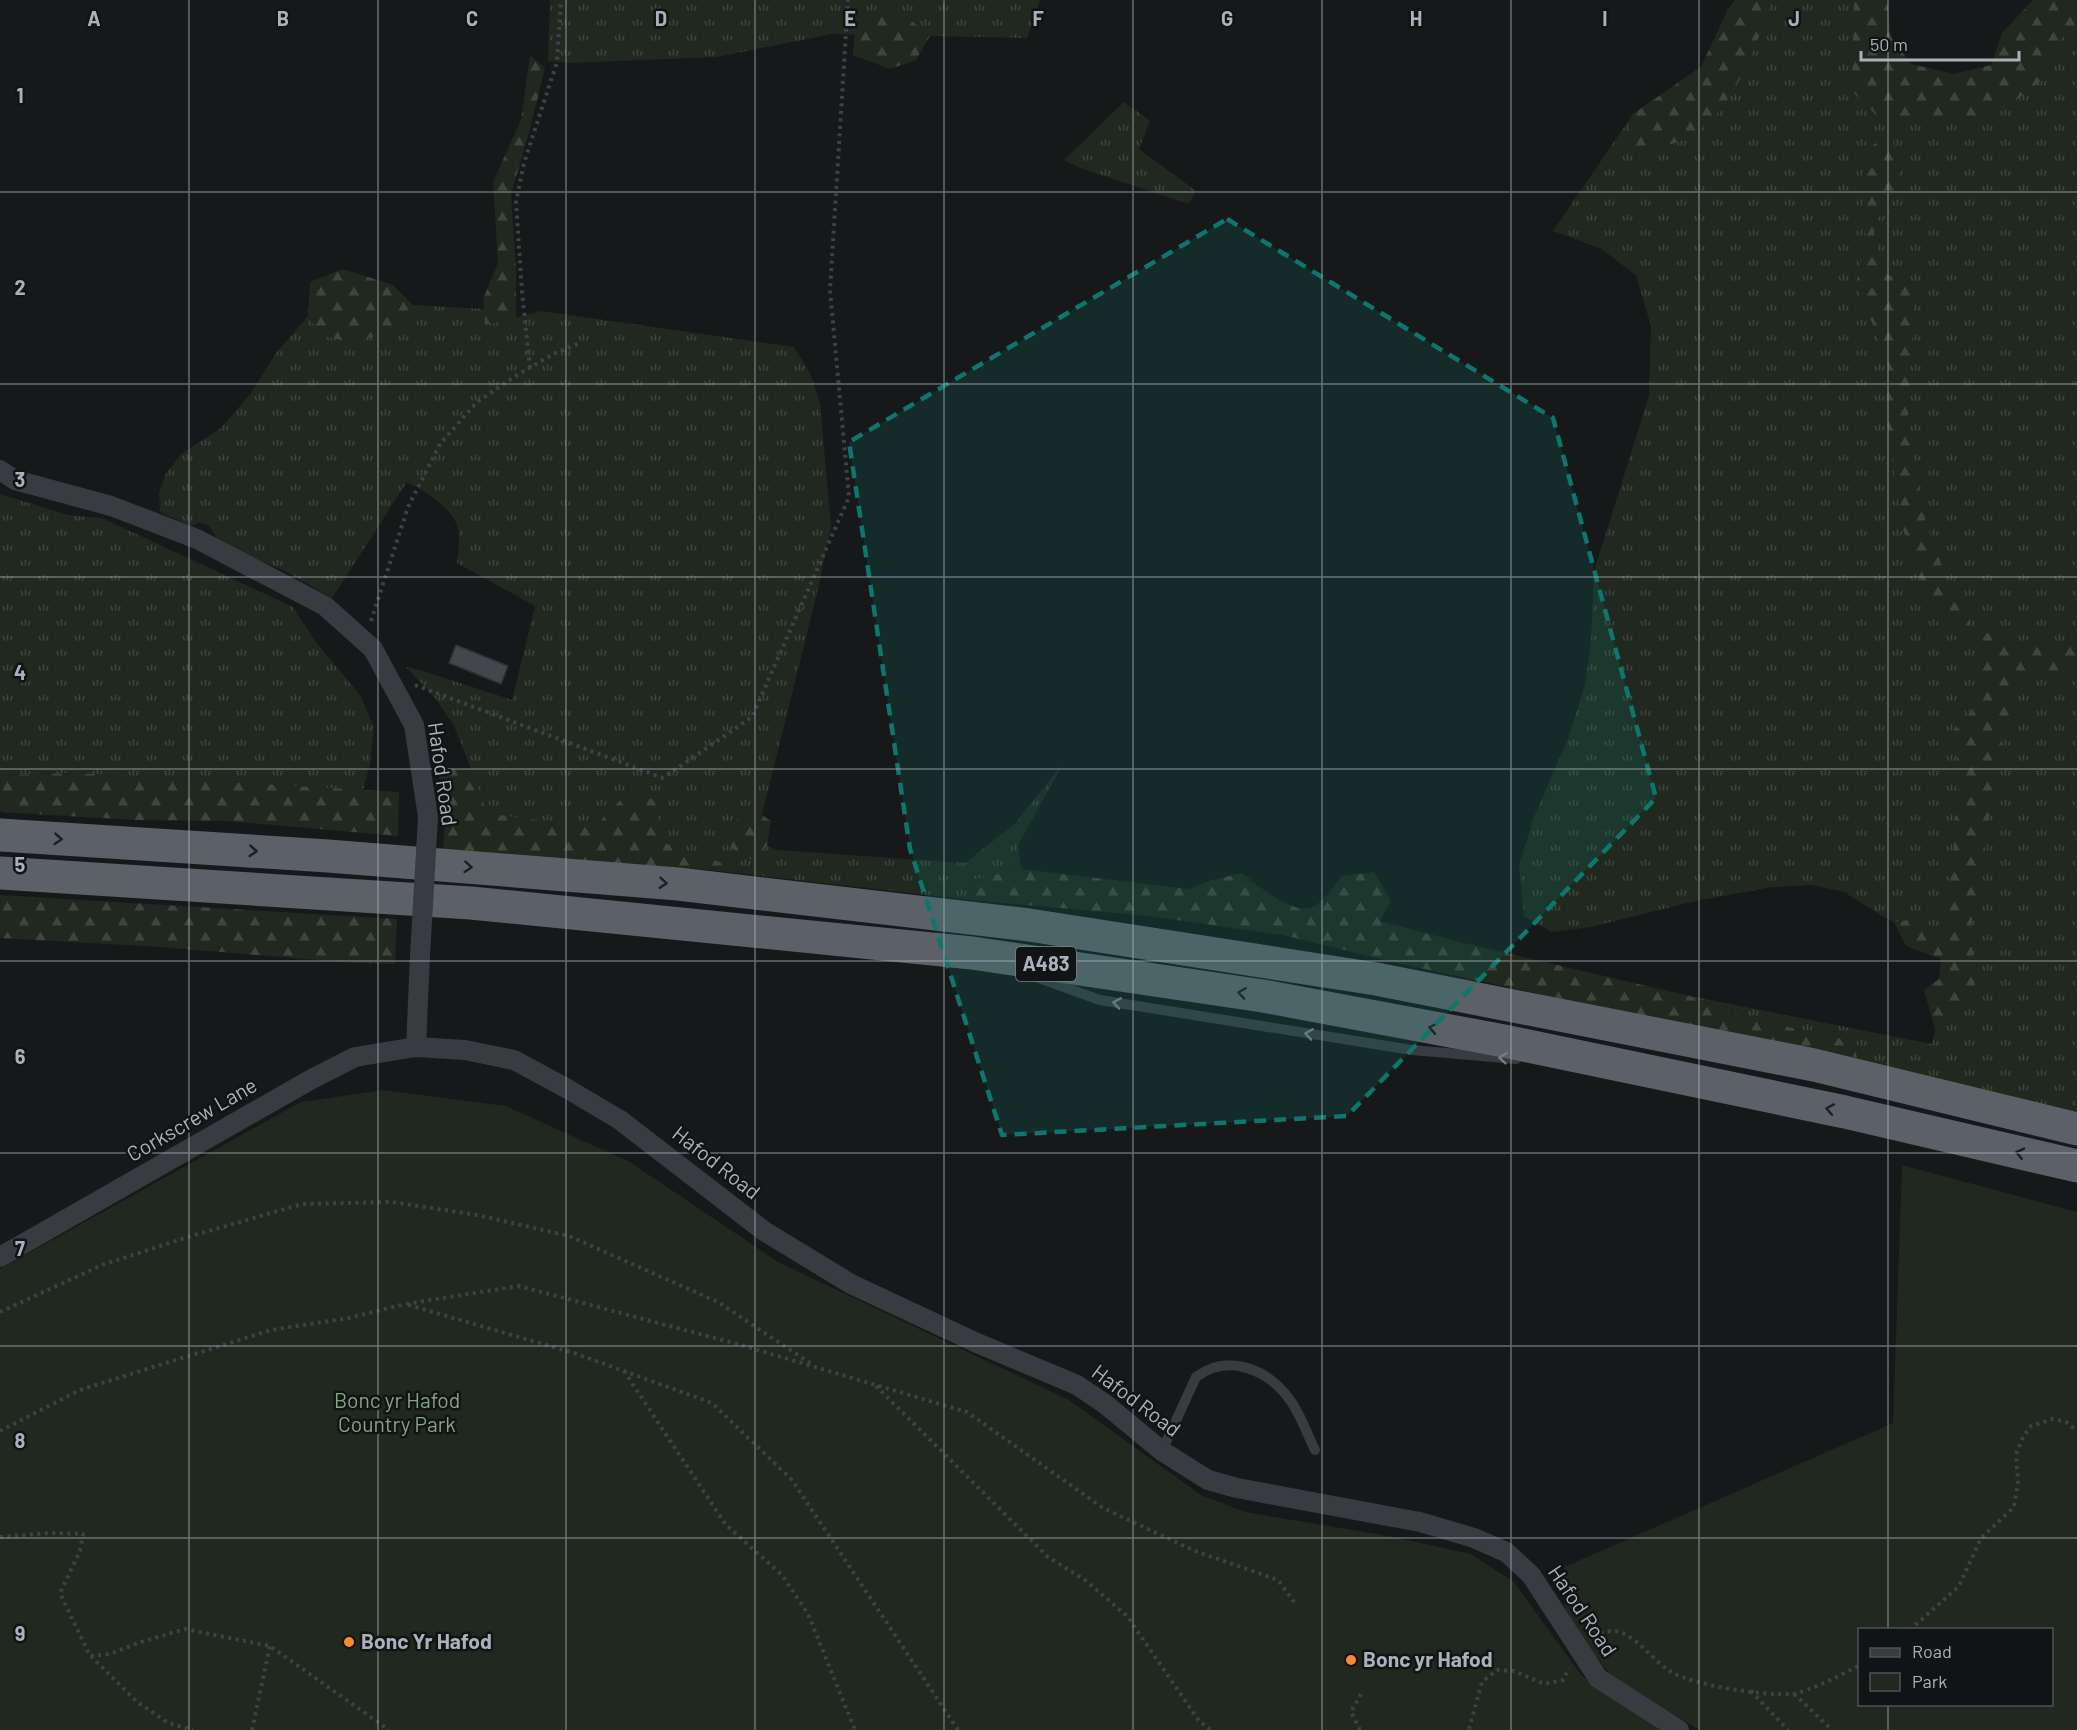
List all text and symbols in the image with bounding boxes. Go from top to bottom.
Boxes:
text: A [87,6,101,30]
text: B [277,6,289,30]
text: C [466,6,478,30]
text: D [655,6,667,30]
text: E [844,6,856,30]
text: F [1032,6,1044,30]
text: G [1221,6,1233,30]
text: H [1410,6,1422,30]
text: I [1602,6,1608,30]
text: J [1788,6,1800,30]
scale bar [1861,24,2018,62]
text: 50 m [1870,33,1908,55]
text: 1 [16,83,24,107]
text: 2 [14,275,26,299]
text: 3 [15,467,25,491]
text: 4 [14,660,26,684]
street label: Hafod Road [424,720,463,827]
one-way arrow [54,832,63,845]
one-way arrow [248,844,258,857]
text: 5 [15,852,26,876]
one-way arrow [464,860,473,873]
one-way arrow [658,876,667,889]
road number: A483 [1016,947,1076,981]
one-way arrow [1237,987,1246,999]
one-way arrow [1112,997,1121,1009]
one-way arrow [1429,1022,1439,1035]
one-way arrow [1305,1028,1315,1041]
text: 6 [15,1044,26,1068]
one-way arrow [1498,1052,1507,1065]
street label: Corkscrew Lane [122,1071,261,1166]
one-way arrow [1825,1103,1835,1116]
street label: Hafod Road [668,1120,766,1204]
one-way arrow [2015,1147,2025,1160]
text: 7 [15,1236,25,1260]
street label: Hafod Road [1088,1358,1186,1441]
park label: Bonc yr Hafod Country Park [334,1387,460,1436]
text: 8 [15,1428,26,1452]
street label: Hafod Road [1544,1560,1623,1660]
text: 9 [15,1621,25,1645]
place label: Bonc Yr Hafod [361,1628,492,1653]
legend [1858,1628,2053,1706]
marker: Bonc Yr Hafod [342,1635,356,1649]
text: Road [1912,1640,1952,1662]
place label: Bonc yr Hafod [1363,1646,1493,1671]
marker: Bonc yr Hafod [1344,1653,1358,1667]
text: Park [1912,1670,1947,1692]

